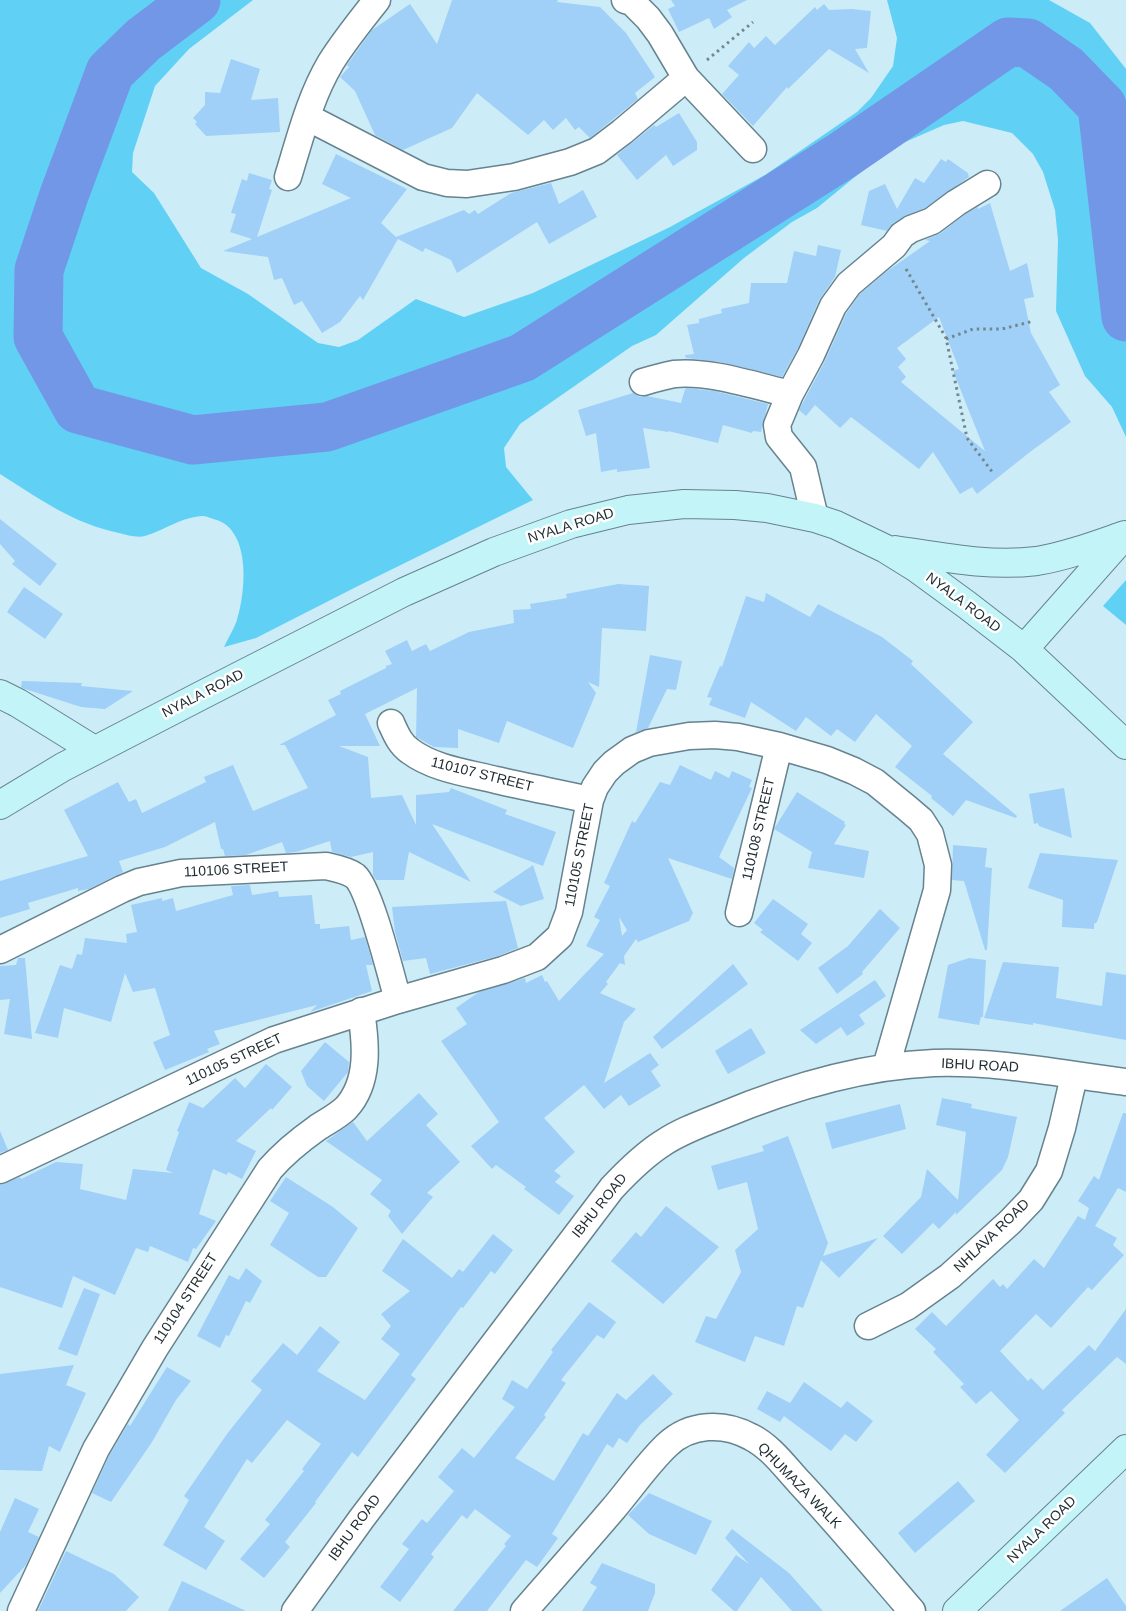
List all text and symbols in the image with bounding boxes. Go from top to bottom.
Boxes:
street label: NYALA ROAD [526,505,616,547]
street label: NYALA ROAD [922,569,1004,637]
street label: NYALA ROAD [159,666,247,722]
street label: 110107 STREET [429,754,535,796]
street label: 110108 STREET [739,776,779,882]
street label: 110105 STREET [562,802,598,908]
street label: 110106 STREET [183,859,289,881]
street label: 110105 STREET [183,1030,285,1090]
street label: IBHU ROAD [941,1056,1019,1076]
street label: IBHU ROAD [569,1170,631,1242]
street label: NHLAVA ROAD [951,1196,1033,1276]
street label: 110104 STREET [150,1250,222,1348]
street label: QHUMAZA WALK [754,1440,844,1532]
street label: IBHU ROAD [325,1492,385,1564]
street label: NYALA ROAD [1004,1493,1080,1567]

